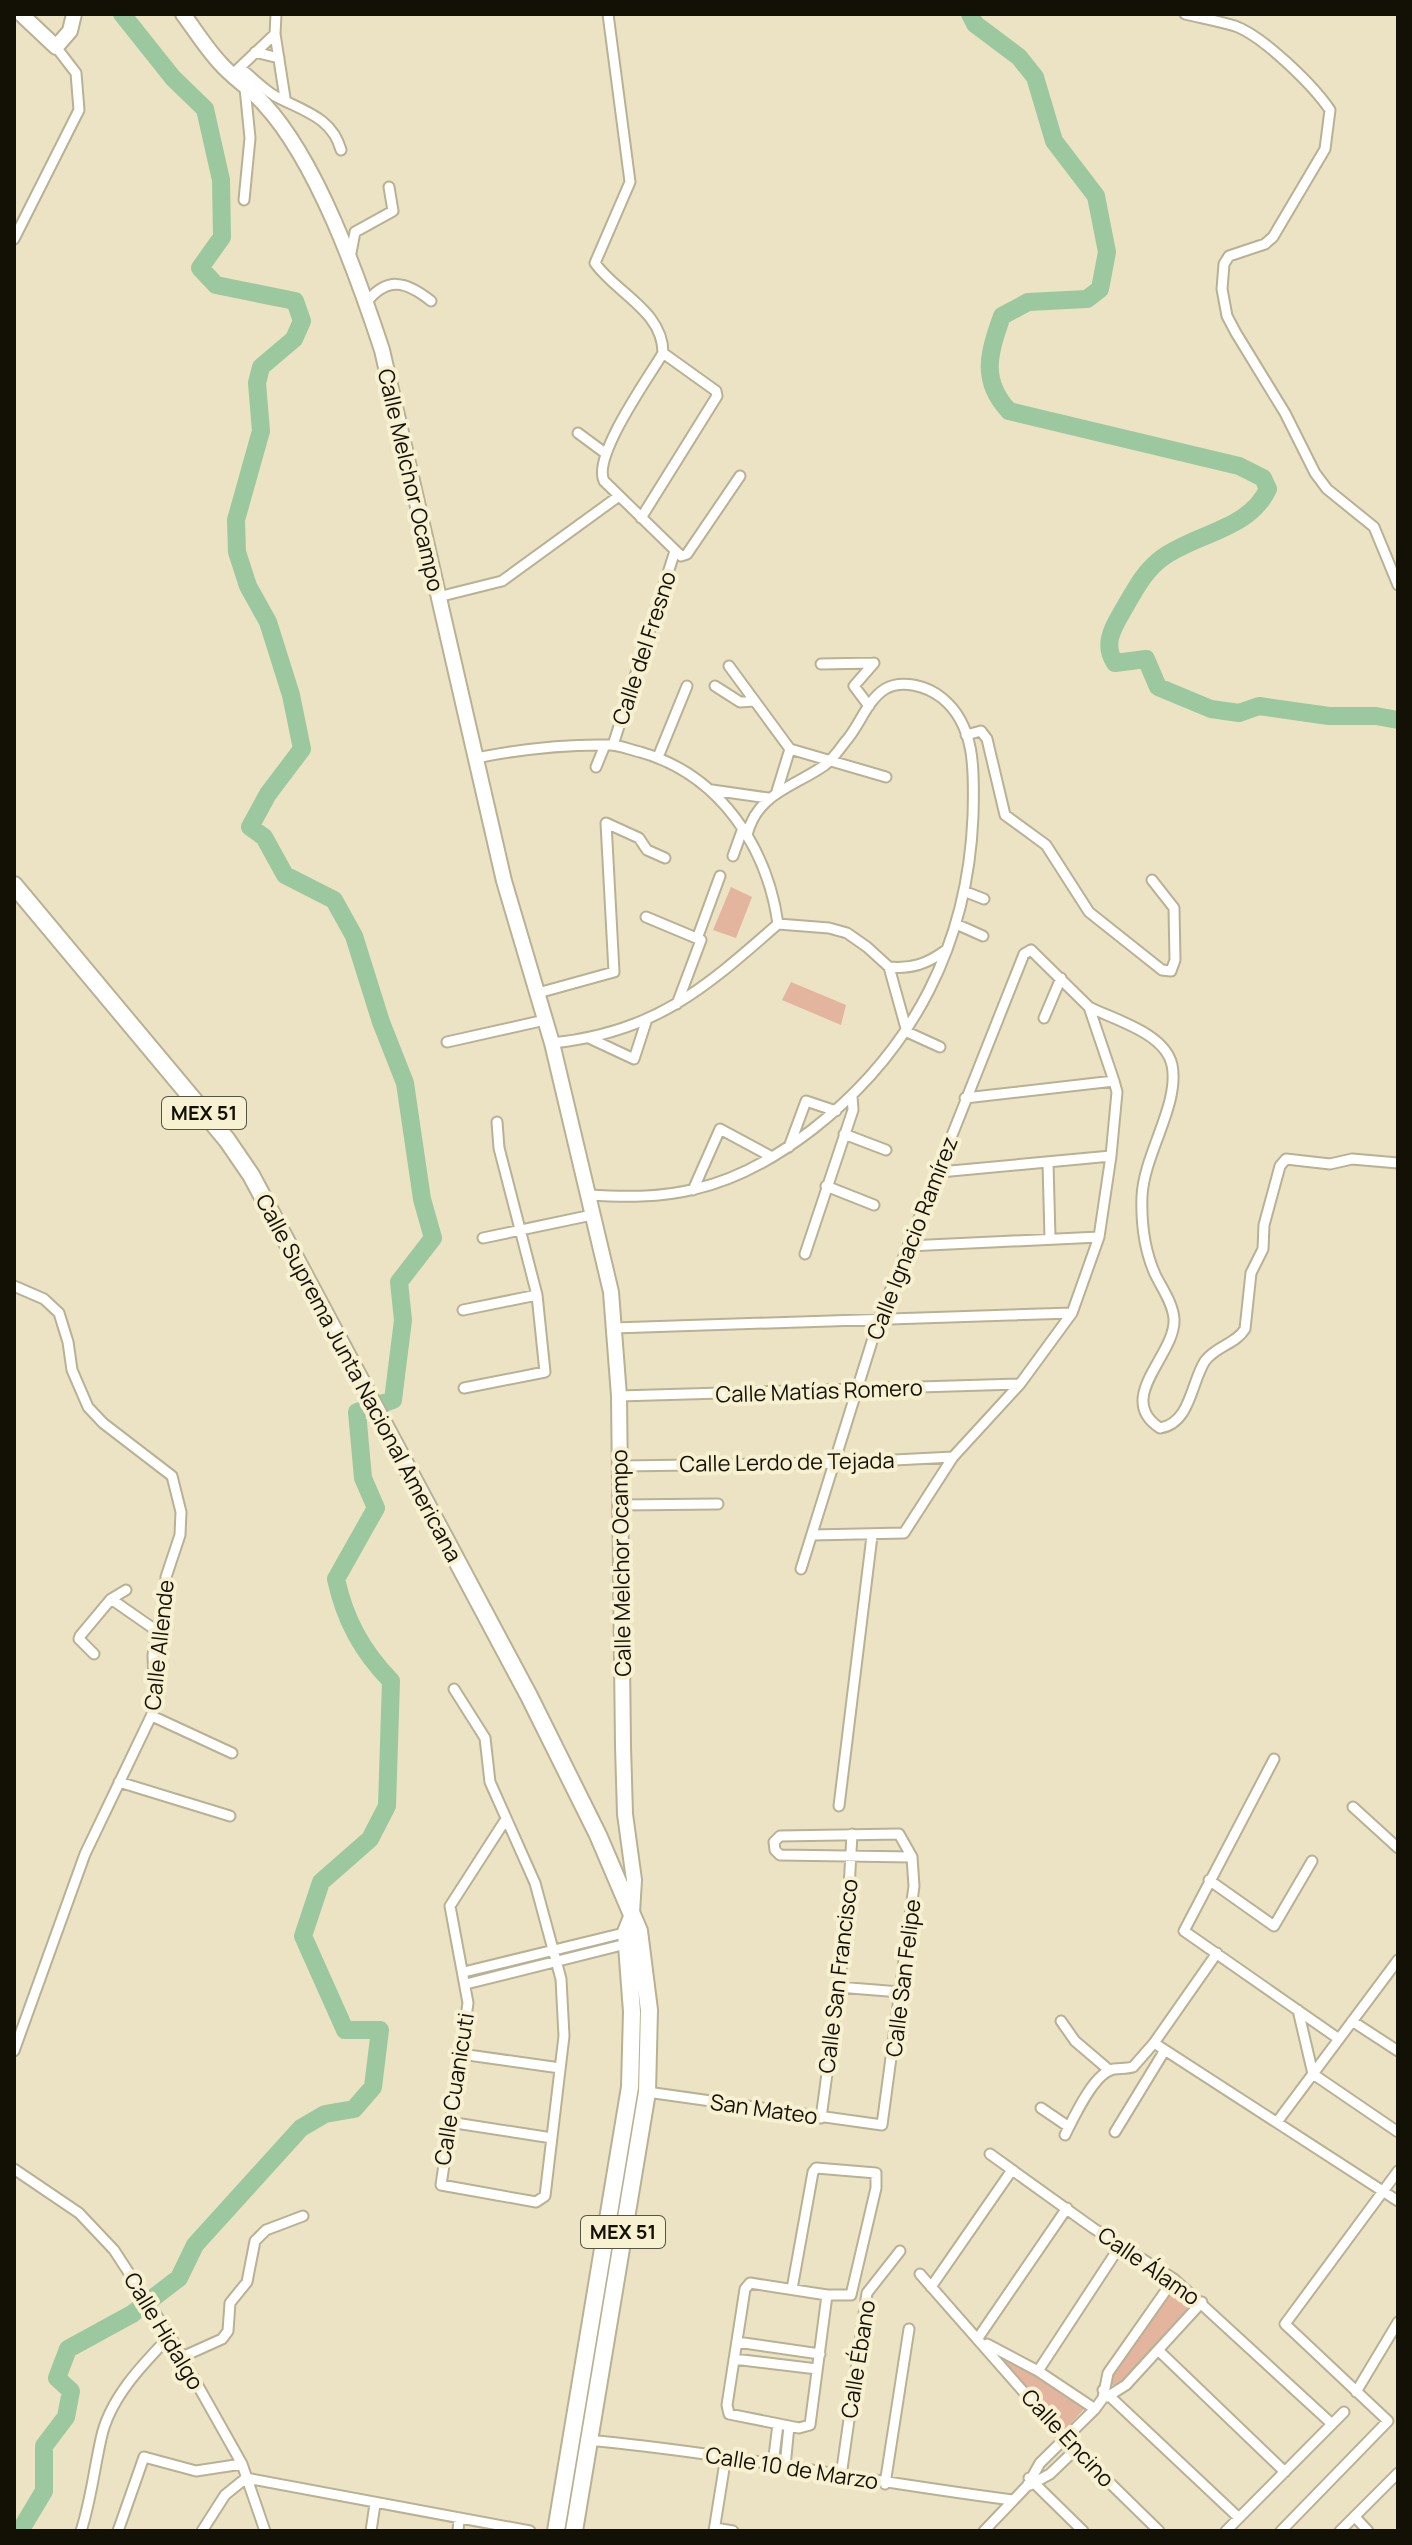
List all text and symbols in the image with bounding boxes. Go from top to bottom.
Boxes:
street label: Calle Melchor Ocampo [371,366,451,594]
street label: Calle del Fresno [605,567,683,729]
road number: MEX 51 [162,1097,246,1129]
street label: Calle Ignacio Ramírez [859,1132,965,1344]
street label: Calle Suprema Junta Nacional Americana [249,1189,469,1567]
street label: Calle Matías Romero [715,1372,923,1410]
street label: Calle Lerdo de Tejada [679,1445,895,1479]
street label: Calle Melchor Ocampo [604,1449,638,1677]
street label: Calle Allende [137,1578,181,1712]
street label: Calle San Francisco [811,1877,865,2075]
street label: Calle San Felipe [878,1897,928,2058]
street label: Calle Cuanicuti [427,2011,481,2167]
street label: San Mateo [708,2087,820,2131]
road number: MEX 51 [581,2216,665,2248]
street label: Calle Álamo [1092,2220,1206,2312]
street label: Calle Hidalgo [117,2267,211,2395]
street label: Calle Ébano [834,2298,882,2420]
street label: Calle Encino [1015,2382,1121,2494]
street label: Calle 10 de Marzo [703,2440,881,2496]

